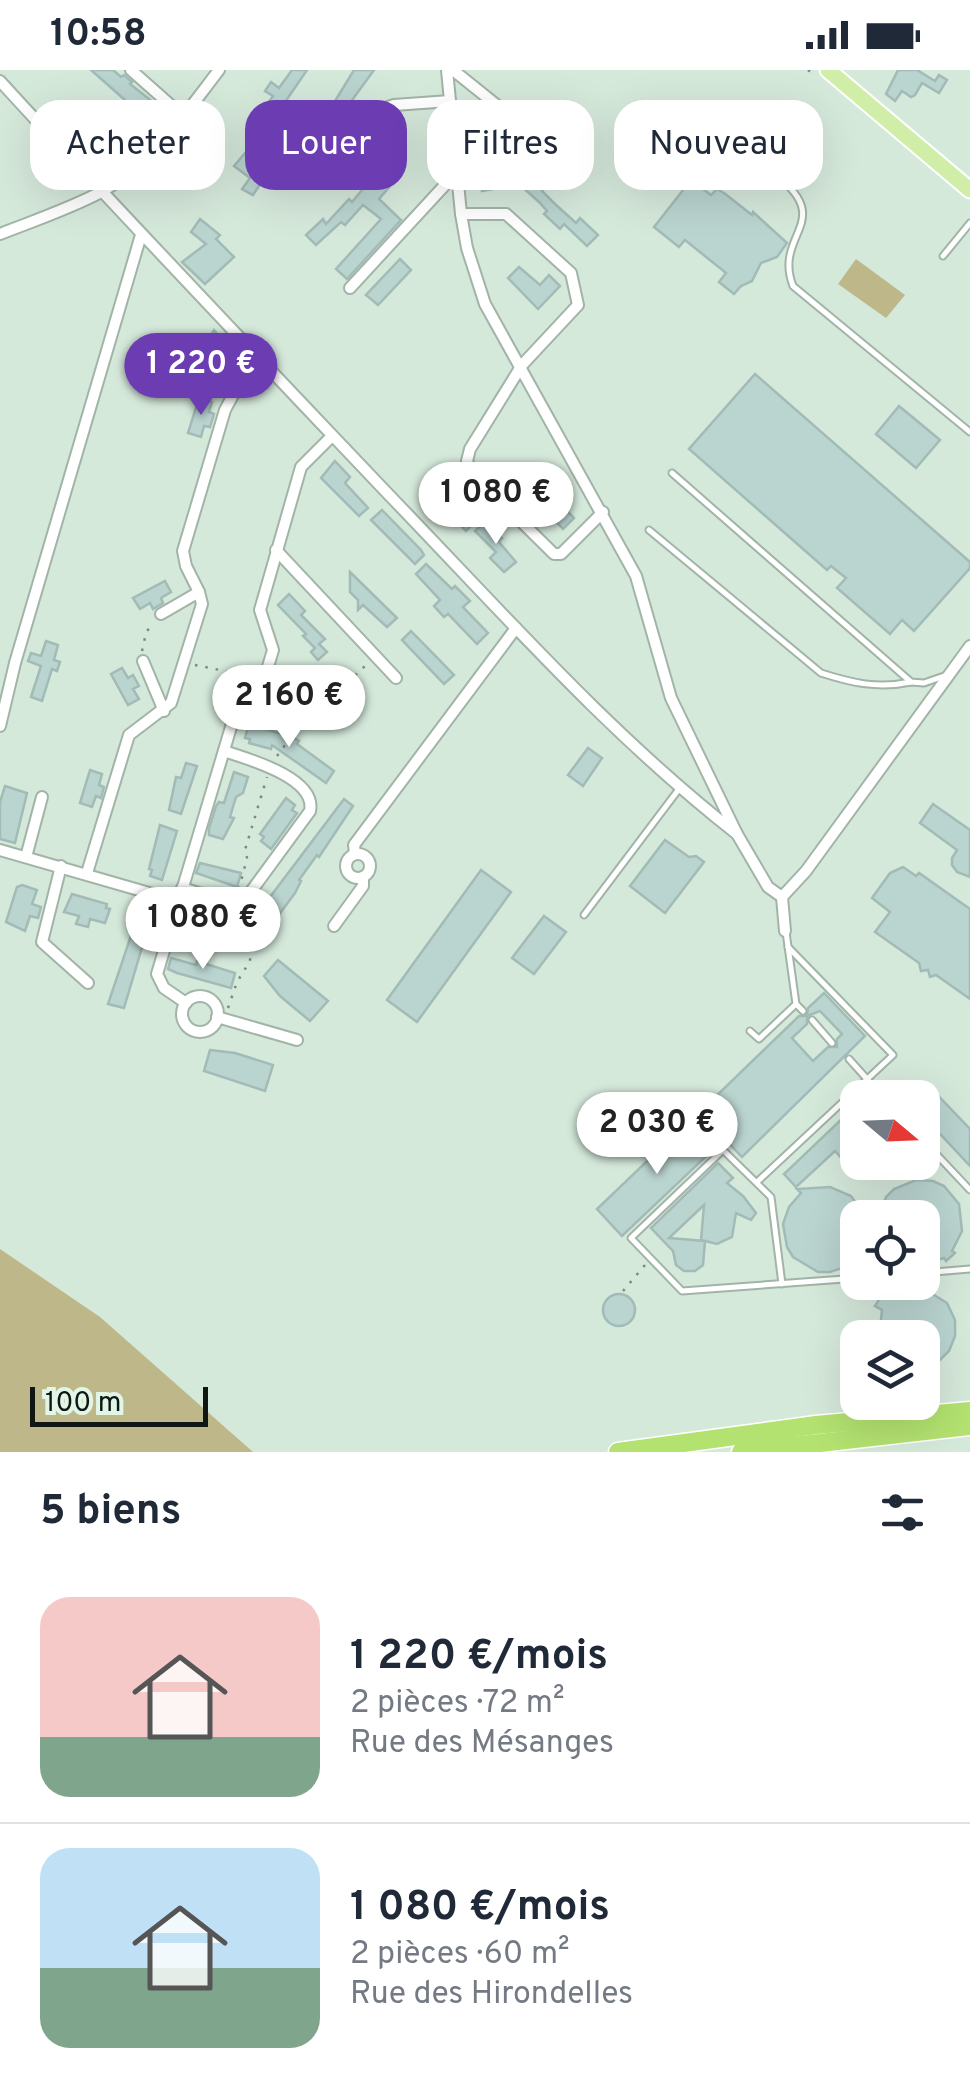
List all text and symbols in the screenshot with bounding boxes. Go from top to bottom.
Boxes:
text: 10:58 [50,11,147,60]
chip: Acheter [30,100,225,190]
chip: Louer [245,100,407,190]
chip: Filtres [427,100,594,190]
chip: Nouveau [614,100,823,190]
pin: 1 220 € [109,333,293,418]
text: 1 220 € [146,345,256,385]
pin: 1 080 € [404,462,588,547]
text: 1 080 € [441,474,551,514]
pin: 2 160 € [197,665,381,750]
text: 2 160 € [234,677,344,717]
pin: 1 080 € [111,887,295,972]
text: 1 080 € [148,899,258,939]
north arrow [840,1080,940,1180]
map controls [840,1080,940,1420]
pin: 2 030 € [565,1092,749,1177]
text: 2 030 € [599,1104,715,1144]
button: locate [840,1200,940,1300]
button: layers [840,1320,940,1420]
scale bar [30,1382,208,1426]
text: 100 m [45,1386,121,1422]
icon: filters [875,1485,930,1540]
text: 5 biens [40,1486,181,1539]
text: 1 220 €/mois [350,1631,608,1684]
icon: home [120,1637,240,1757]
text: 2 pièces · 72 m² [350,1684,564,1724]
text: Rue des Mésanges [350,1724,614,1764]
text: 1 080 €/mois [350,1882,610,1935]
icon: home [120,1888,240,2008]
text: 2 pièces · 60 m² [350,1935,570,1975]
text: Rue des Hirondelles [350,1975,633,2015]

